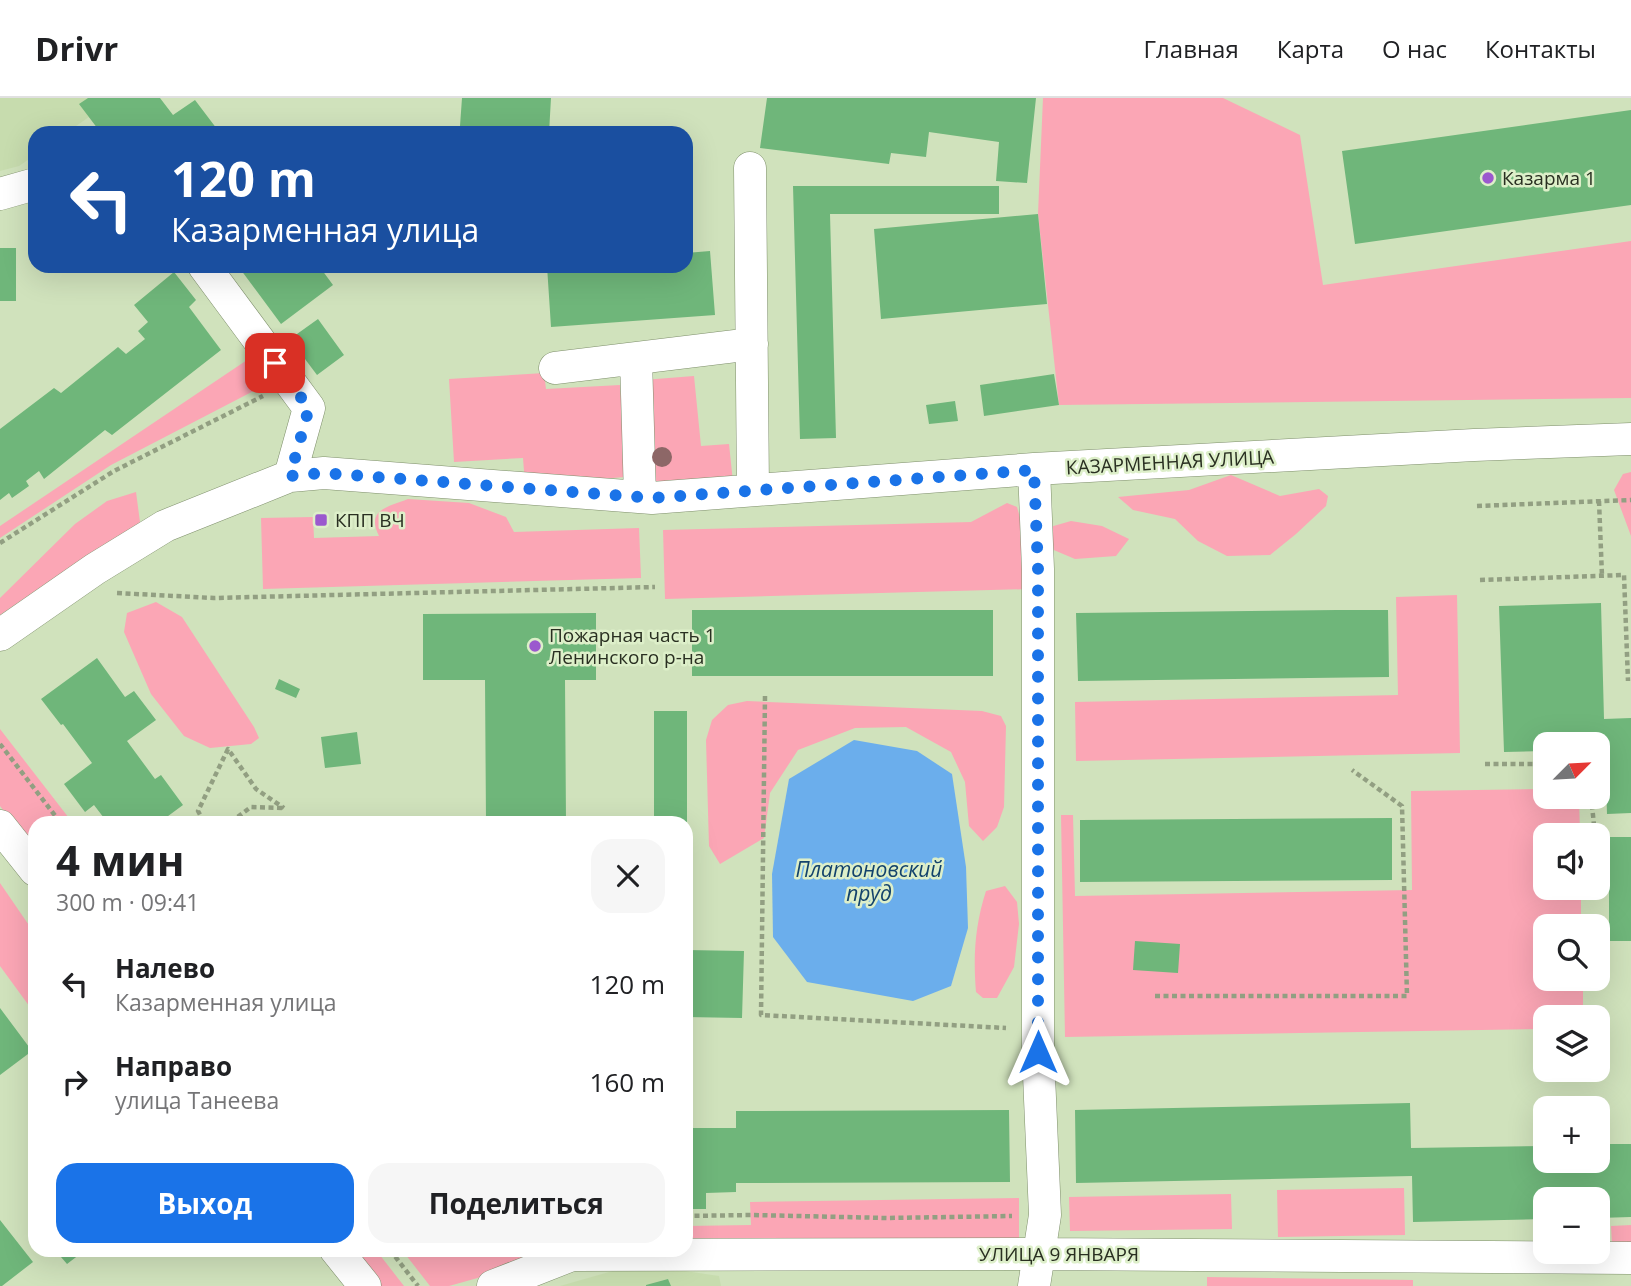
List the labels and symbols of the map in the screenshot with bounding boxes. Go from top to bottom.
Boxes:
place label: Казарма 1 [1502,165,1596,191]
marker: Казарма 1 [1480,170,1496,186]
pin [245,333,305,393]
street label: КАЗАРМЕННАЯ УЛИЦА [1065,444,1275,480]
place label: КПП ВЧ [335,507,405,533]
marker: КПП ВЧ [313,512,329,528]
place label: Пожарная часть 1 Ленинского р-на [549,622,716,670]
marker: Пожарная часть 1 Ленинского р-на [527,638,543,654]
north arrow [1533,732,1610,808]
water label: Платоновский пруд [796,855,942,907]
position arrow [1001,1015,1075,1089]
street label: УЛИЦА 9 ЯНВАРЯ [979,1241,1139,1267]

